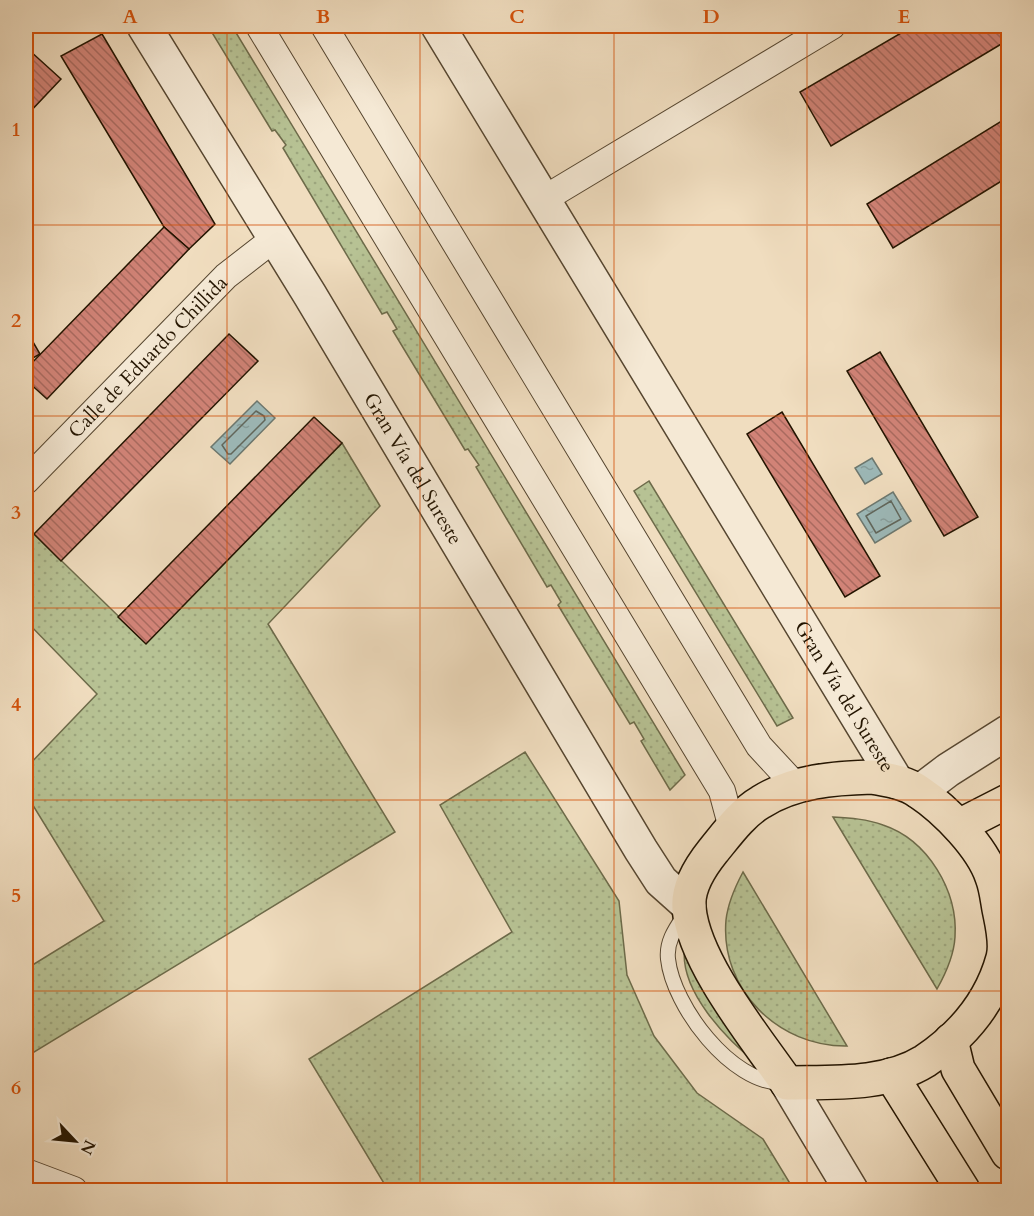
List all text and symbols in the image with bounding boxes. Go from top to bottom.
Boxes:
text: A [122,3,138,30]
text: B [316,3,330,30]
text: C [509,3,525,30]
text: D [702,3,720,30]
text: E [898,3,910,30]
text: 1 [11,116,21,143]
street label: Calle de Eduardo Chillida [62,269,233,444]
text: 2 [11,307,21,334]
street label: Gran Vía del Sureste [358,387,469,549]
text: 3 [11,499,21,526]
street label: Gran Vía del Sureste [789,615,901,777]
text: 4 [11,691,21,718]
text: 5 [11,882,21,909]
text: 6 [11,1074,21,1101]
north arrow [45,1111,105,1171]
text: N [75,1136,101,1158]

